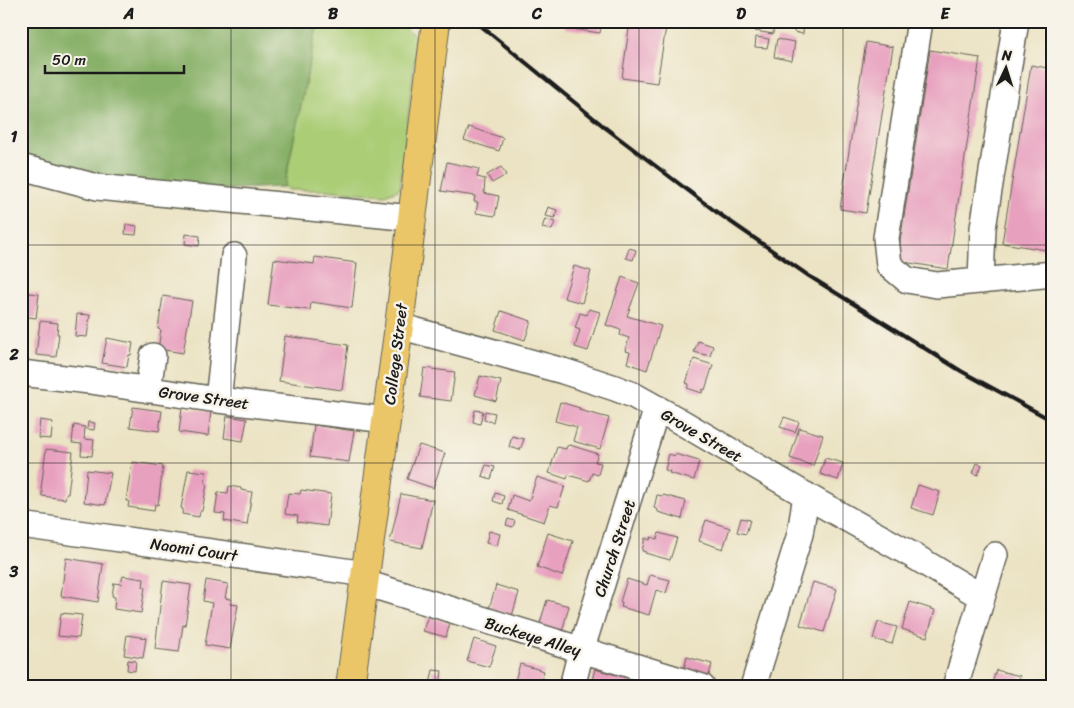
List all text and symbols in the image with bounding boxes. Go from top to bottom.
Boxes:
text: A [123,0,134,28]
text: B [328,0,339,28]
text: C [531,0,543,28]
text: D [736,0,746,28]
text: E [941,0,951,28]
scale bar [45,42,184,74]
north arrow [982,42,1032,92]
text: N [1000,43,1013,68]
text: 50 m [52,47,87,73]
text: 1 [11,122,18,151]
street label: College Street [375,301,416,406]
text: 2 [8,340,19,369]
street label: Grove Street [157,377,251,418]
street label: Grove Street [655,400,748,471]
street label: Church Street [585,496,644,601]
street label: Naomi Court [148,529,240,570]
text: 3 [9,557,19,586]
street label: Buckeye Alley [481,608,585,665]

